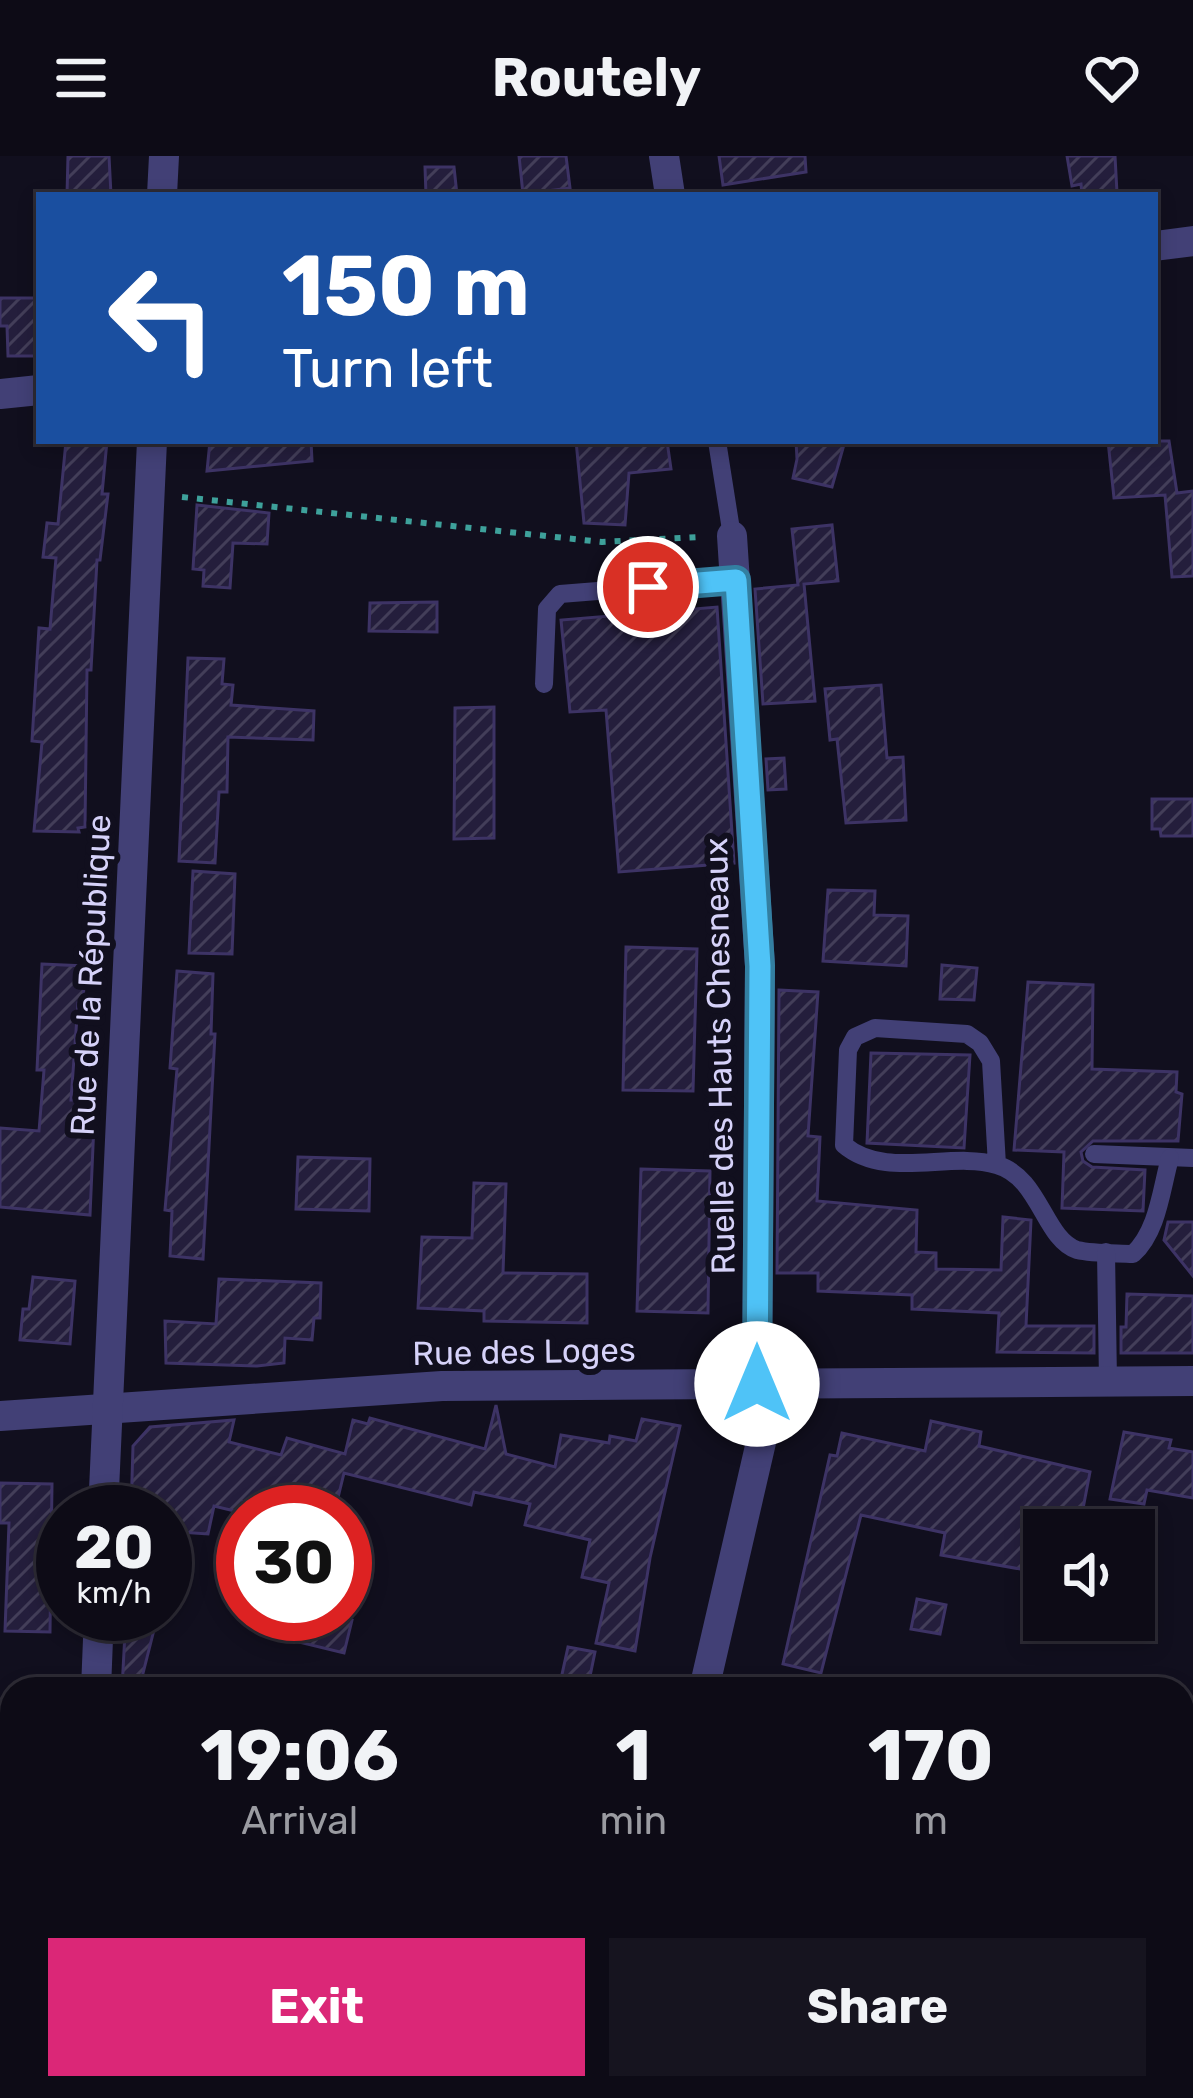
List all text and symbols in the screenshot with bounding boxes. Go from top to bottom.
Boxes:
icon: menu [48,45,114,111]
icon: heart [1079,45,1145,111]
text: Routely [492,46,701,110]
text: 150 m [282,236,530,336]
icon: left [84,240,240,396]
text: Turn left [282,337,493,401]
pin [597,536,699,638]
icon: arrive [615,554,681,620]
street label: Rue de la République [63,813,118,1137]
street label: Ruelle des Hauts Chesneaux [696,837,743,1275]
position arrow [694,1321,820,1447]
street label: Rue des Loges [412,1330,636,1373]
speed limit sign: 30 [216,1485,372,1641]
map controls [1023,1509,1155,1641]
button: sound [1023,1509,1155,1641]
text: 20 [74,1512,154,1583]
text: km/h [77,1575,151,1611]
text: 19:06 [200,1713,399,1798]
text: 1 [615,1713,651,1798]
text: 170 [868,1713,994,1798]
text: Arrival [241,1798,358,1844]
text: min [600,1798,667,1844]
text: m [913,1798,948,1844]
button: Exit [48,1938,585,2076]
button: Share [609,1938,1146,2076]

